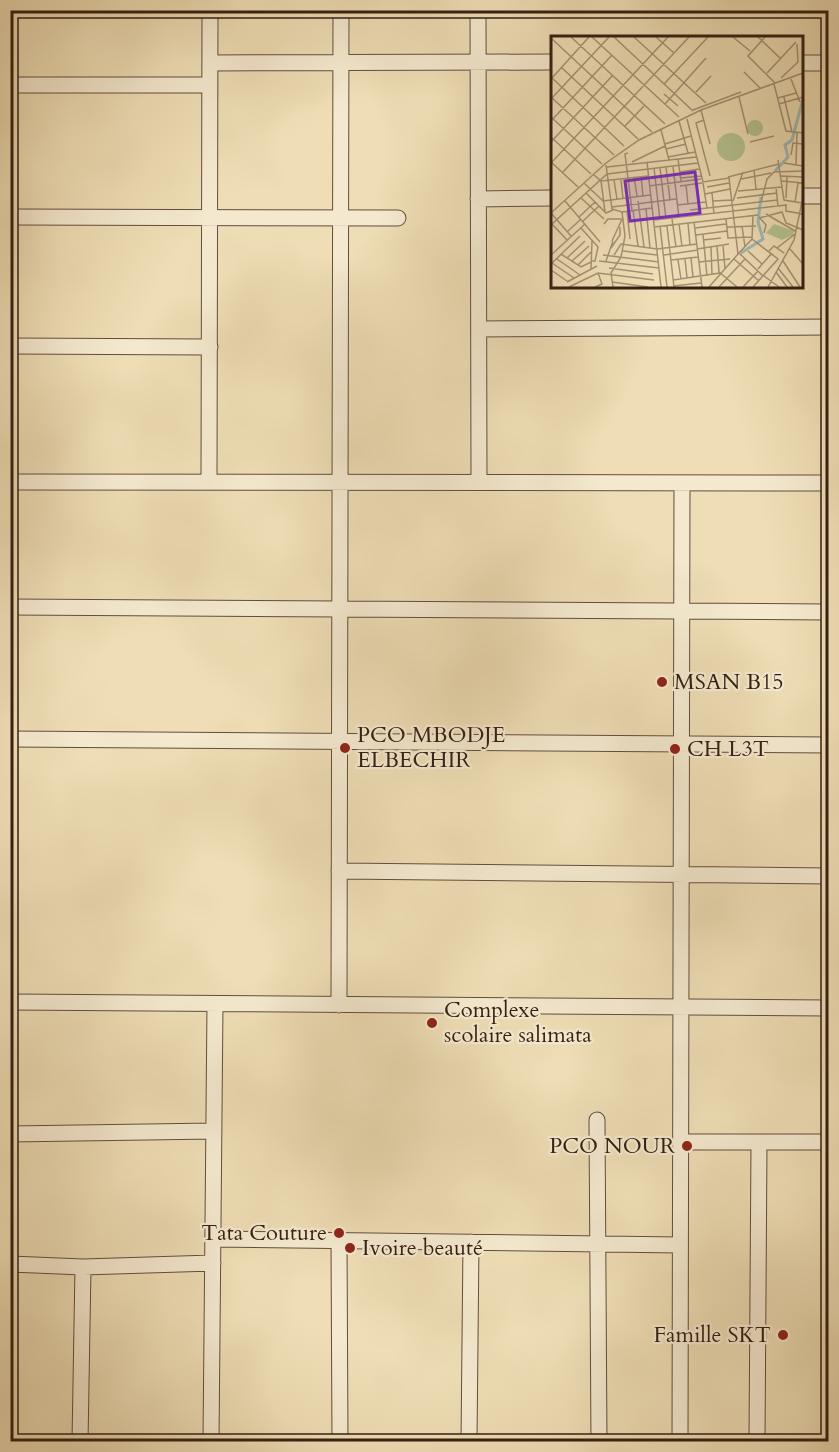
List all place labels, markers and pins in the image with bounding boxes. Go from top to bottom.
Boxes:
place label: MSAN B15 [674,667,784,697]
marker: MSAN B15 [655,675,669,689]
place label: PCO MBODJE ELBECHIR [357,720,505,775]
place label: CH L3T [687,734,769,764]
marker: PCO MBODJE ELBECHIR [338,741,352,755]
marker: CH L3T [668,742,682,756]
place label: Complexe scolaire salimata [444,995,592,1050]
marker: Complexe scolaire salimata [425,1016,439,1030]
place label: PCO NOUR [549,1131,676,1161]
marker: PCO NOUR [680,1139,694,1153]
place label: Tata Couture [201,1218,327,1248]
marker: Tata Couture [332,1226,346,1240]
place label: Ivoire beauté [362,1233,483,1263]
marker: Ivoire beauté [343,1241,357,1255]
place label: Famille SKT [654,1320,771,1350]
marker: Famille SKT [776,1328,790,1342]

